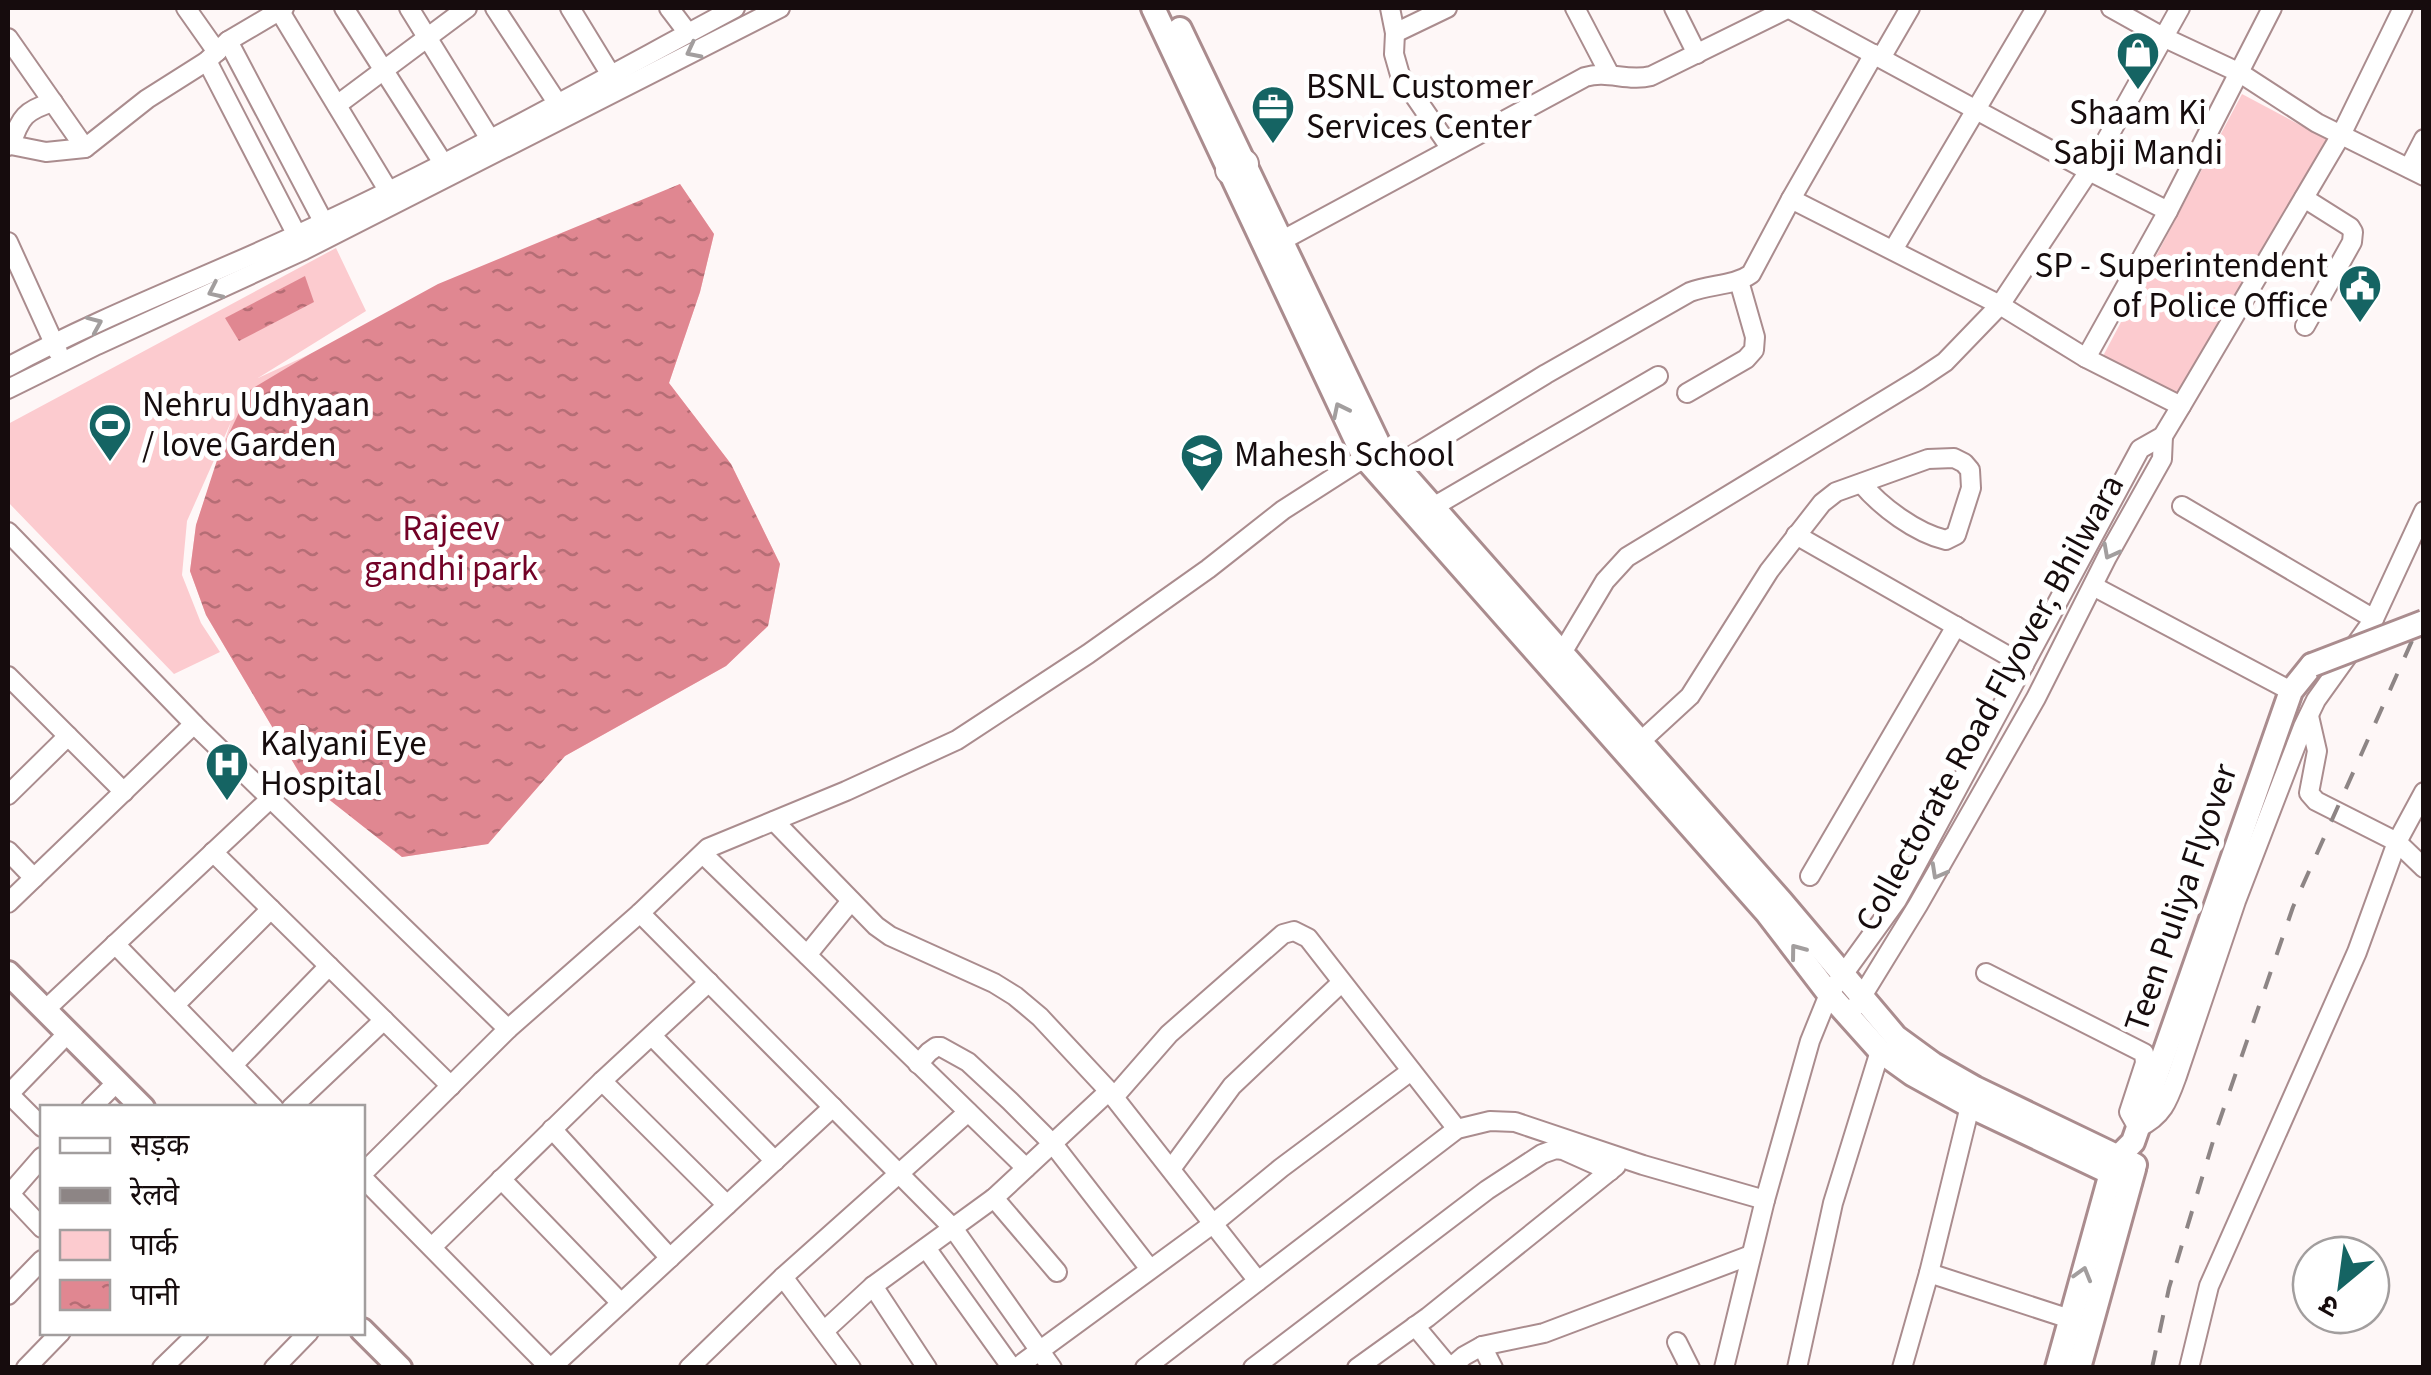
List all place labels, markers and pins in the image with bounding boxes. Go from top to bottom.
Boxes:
shop icon: Shaam Ki Sabji Mandi [2115,30,2161,91]
place label: BSNL Customer Services Center [1306,62,1534,152]
office icon: BSNL Customer Services Center [1250,84,1296,145]
place label: Shaam Ki Sabji Mandi [2053,88,2223,178]
place label: SP - Superintendent of Police Office [2035,241,2328,331]
public building icon: SP - Superintendent of Police Office [2337,263,2383,324]
place label: Nehru Udhyaan / love Garden [142,380,370,470]
sports icon: Nehru Udhyaan / love Garden [87,402,133,463]
place label: Mahesh School [1234,430,1455,480]
school or university icon: Mahesh School [1179,432,1225,493]
place label: Kalyani Eye Hospital [260,719,427,809]
hospital icon: Kalyani Eye Hospital [204,741,250,802]

